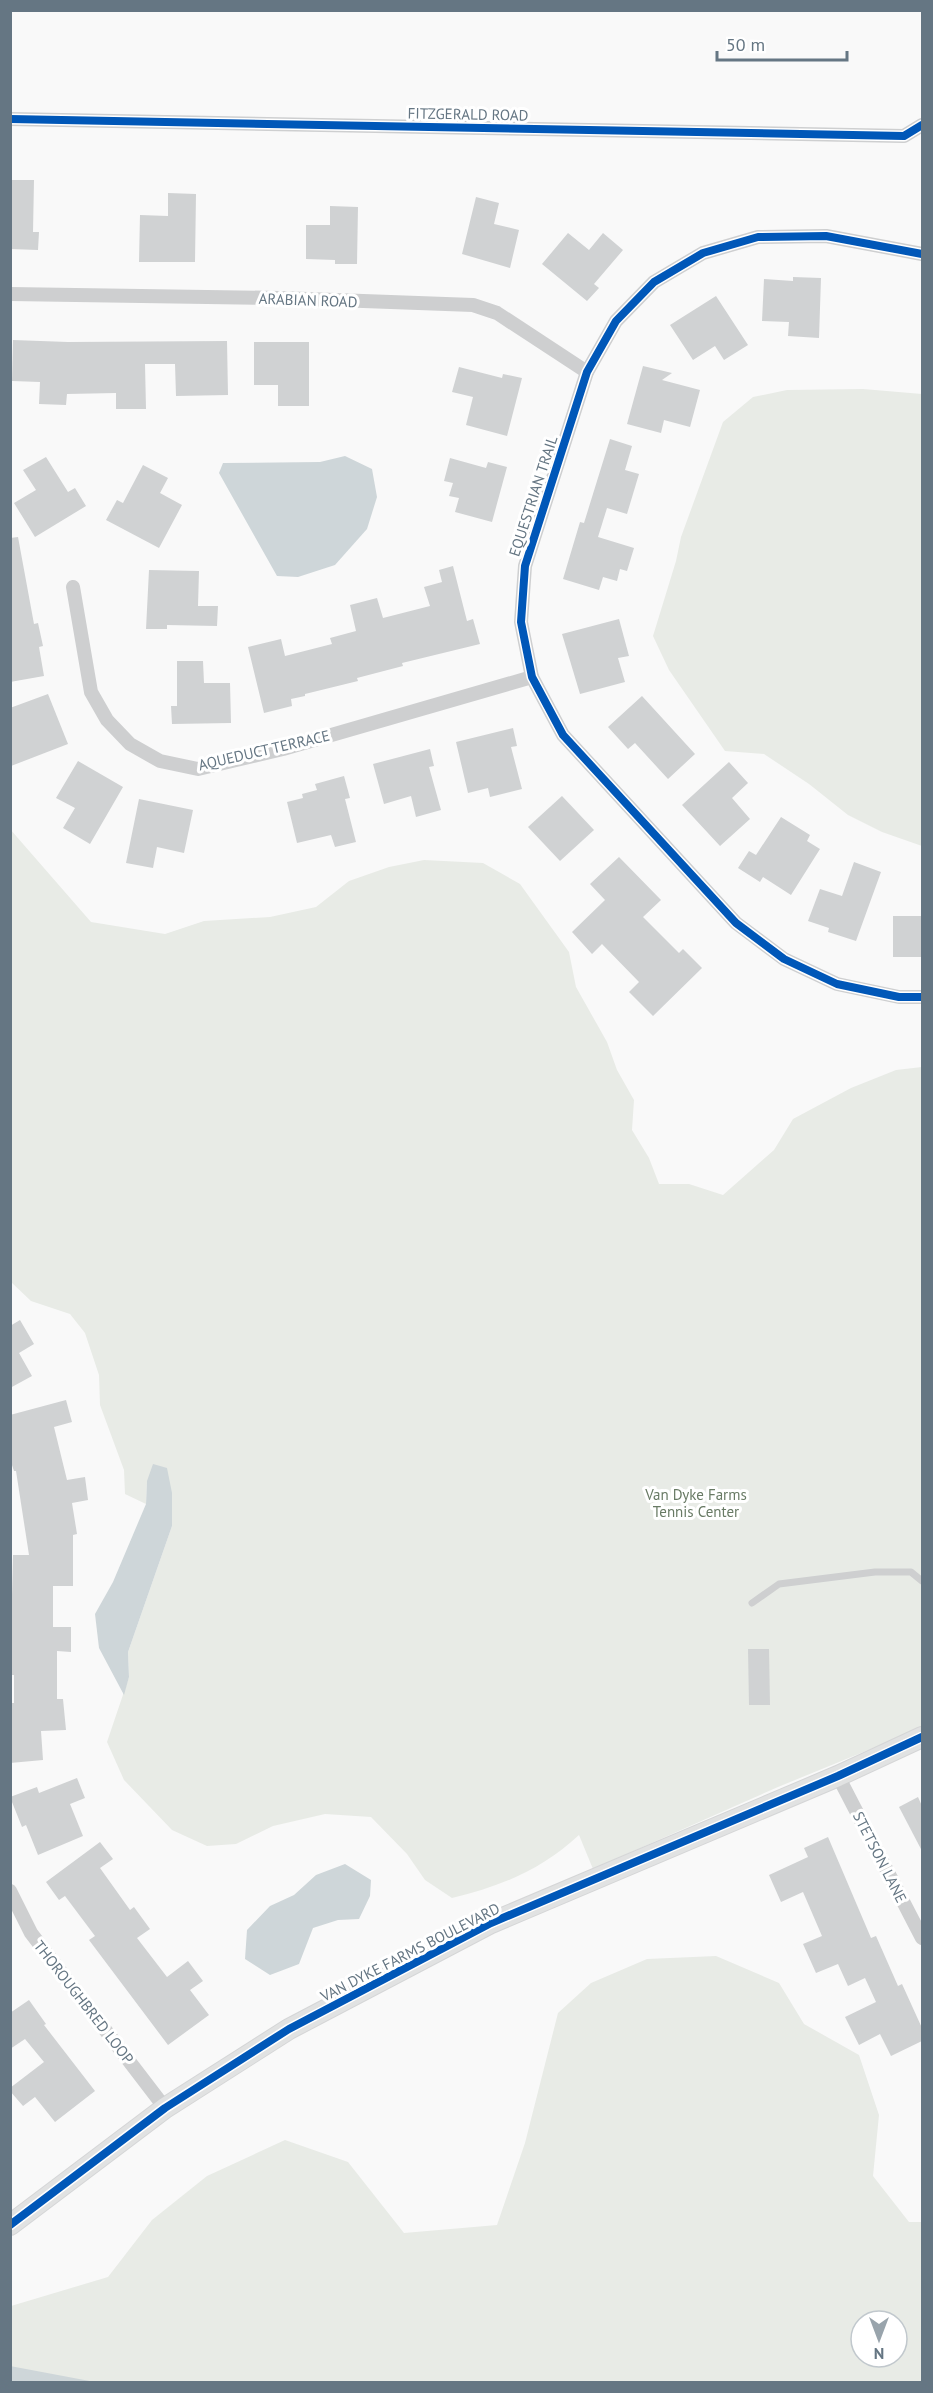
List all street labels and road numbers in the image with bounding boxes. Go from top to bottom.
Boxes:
street label: FITZGERALD ROAD [407,103,529,125]
street label: ARABIAN ROAD [258,289,358,311]
street label: EQUESTRIAN TRAIL [505,433,562,559]
street label: AQUEDUCT TERRACE [196,726,332,774]
street label: STETSON LANE [849,1808,911,1906]
street label: VAN DYKE FARMS BOULEVARD [316,1898,503,2006]
street label: THOROUGHBRED LOOP [30,1936,138,2068]

